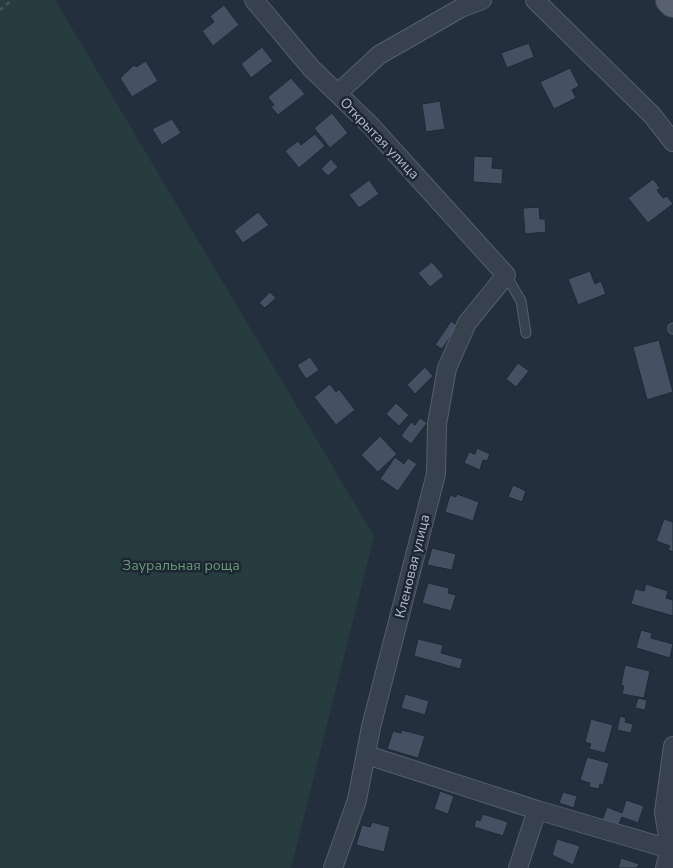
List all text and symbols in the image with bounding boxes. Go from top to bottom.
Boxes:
street label: Открытая улица [336,93,424,183]
street label: Кленовая улица [390,512,435,620]
park label: Зауральная роща [122,556,240,575]

